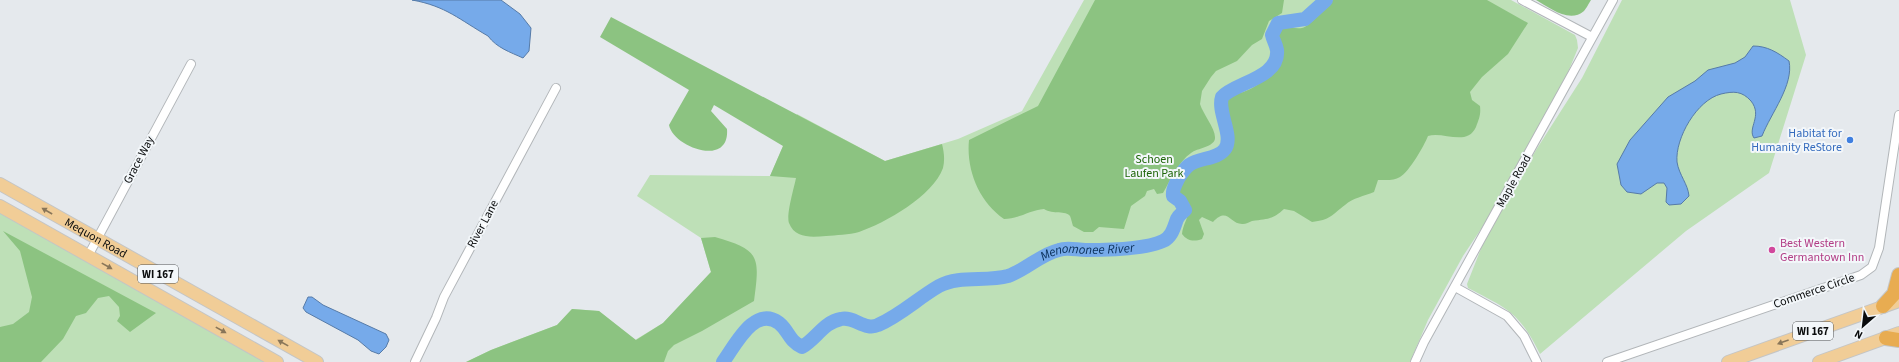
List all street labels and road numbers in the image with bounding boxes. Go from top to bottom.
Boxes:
street label: Grace Way [119,133,159,187]
street label: Maple Road [1492,151,1536,211]
street label: River Lane [463,197,503,251]
street label: Mequon Road [62,214,130,262]
road number: WI 167 [138,265,178,283]
street label: Commerce Circle [1771,269,1857,313]
road number: WI 167 [1793,322,1833,340]

